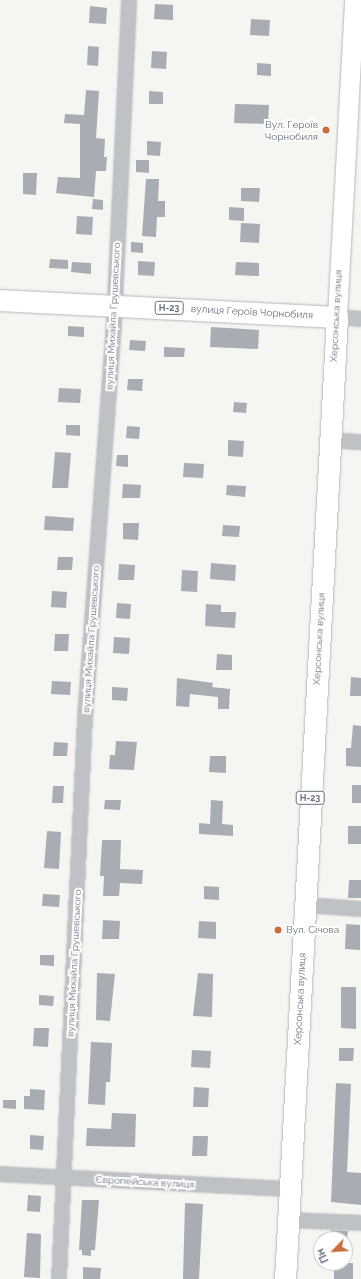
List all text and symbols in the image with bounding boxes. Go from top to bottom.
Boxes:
place label: Вул. Героїв Чорнобиля [265,118,318,142]
marker: Вул. Героїв Чорнобиля [321,125,331,135]
street label: вулиця Михайла Грушевського [103,242,123,390]
street label: Херсонська вулиця [328,269,344,363]
road number: Н-23 [154,301,184,315]
street label: вулиця Героїв Чорнобиля [191,303,313,321]
street label: вулиця Михайла Грушевського [80,565,102,713]
street label: Херсонська вулиця [311,592,327,686]
road number: Н-23 [295,791,325,805]
street label: вулиця Михайла Грушевського [64,889,84,1037]
place label: Вул. Січова [286,924,339,936]
marker: Вул. Січова [273,925,283,935]
street label: Херсонська вулиця [292,952,308,1046]
street label: Європейська вулиця [95,1173,195,1191]
north arrow [313,1231,353,1271]
text: Пн [314,1246,332,1265]

